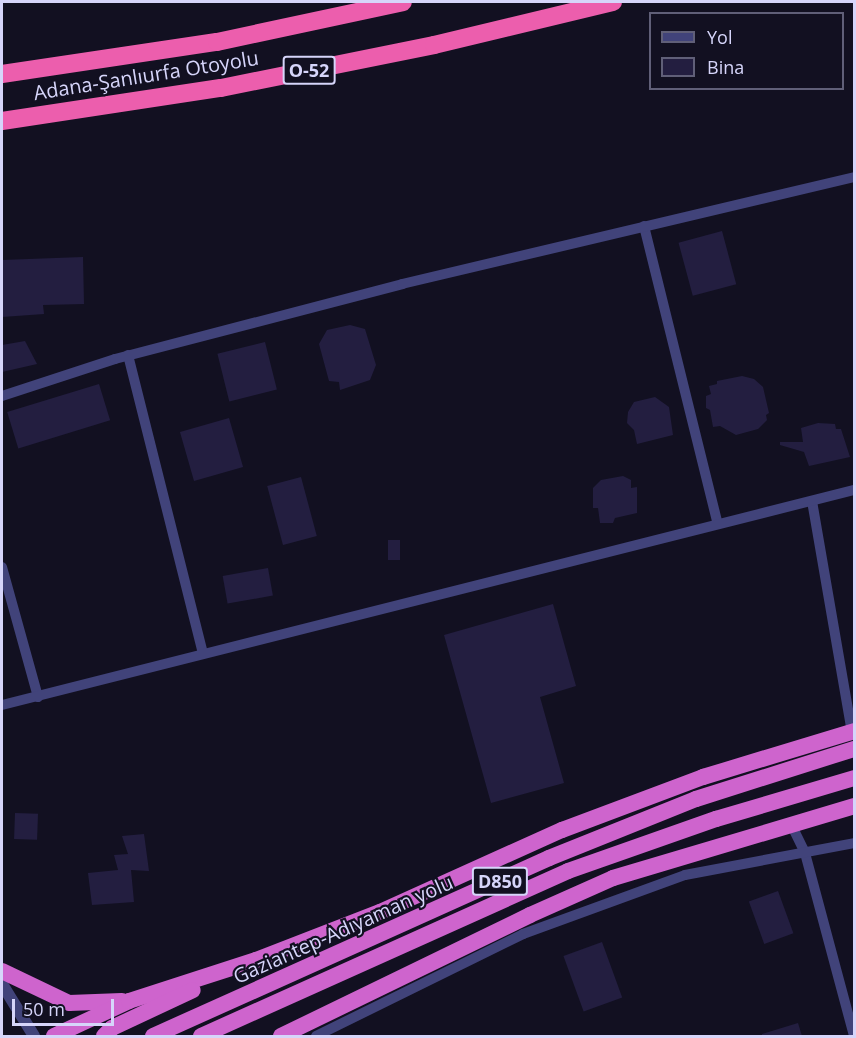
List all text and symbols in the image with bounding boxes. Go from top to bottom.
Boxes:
legend [649,12,844,90]
text: Yol [707,25,732,49]
street label: Adana-Şanlıurfa Otoyolu [32,45,260,105]
road number: O-52 [282,55,336,85]
text: Bina [707,55,744,79]
road number: D850 [472,866,528,896]
street label: Gaziantep-Adıyaman yolu [229,870,457,988]
scale bar [15,987,117,1025]
text: 50 m [23,997,65,1021]

